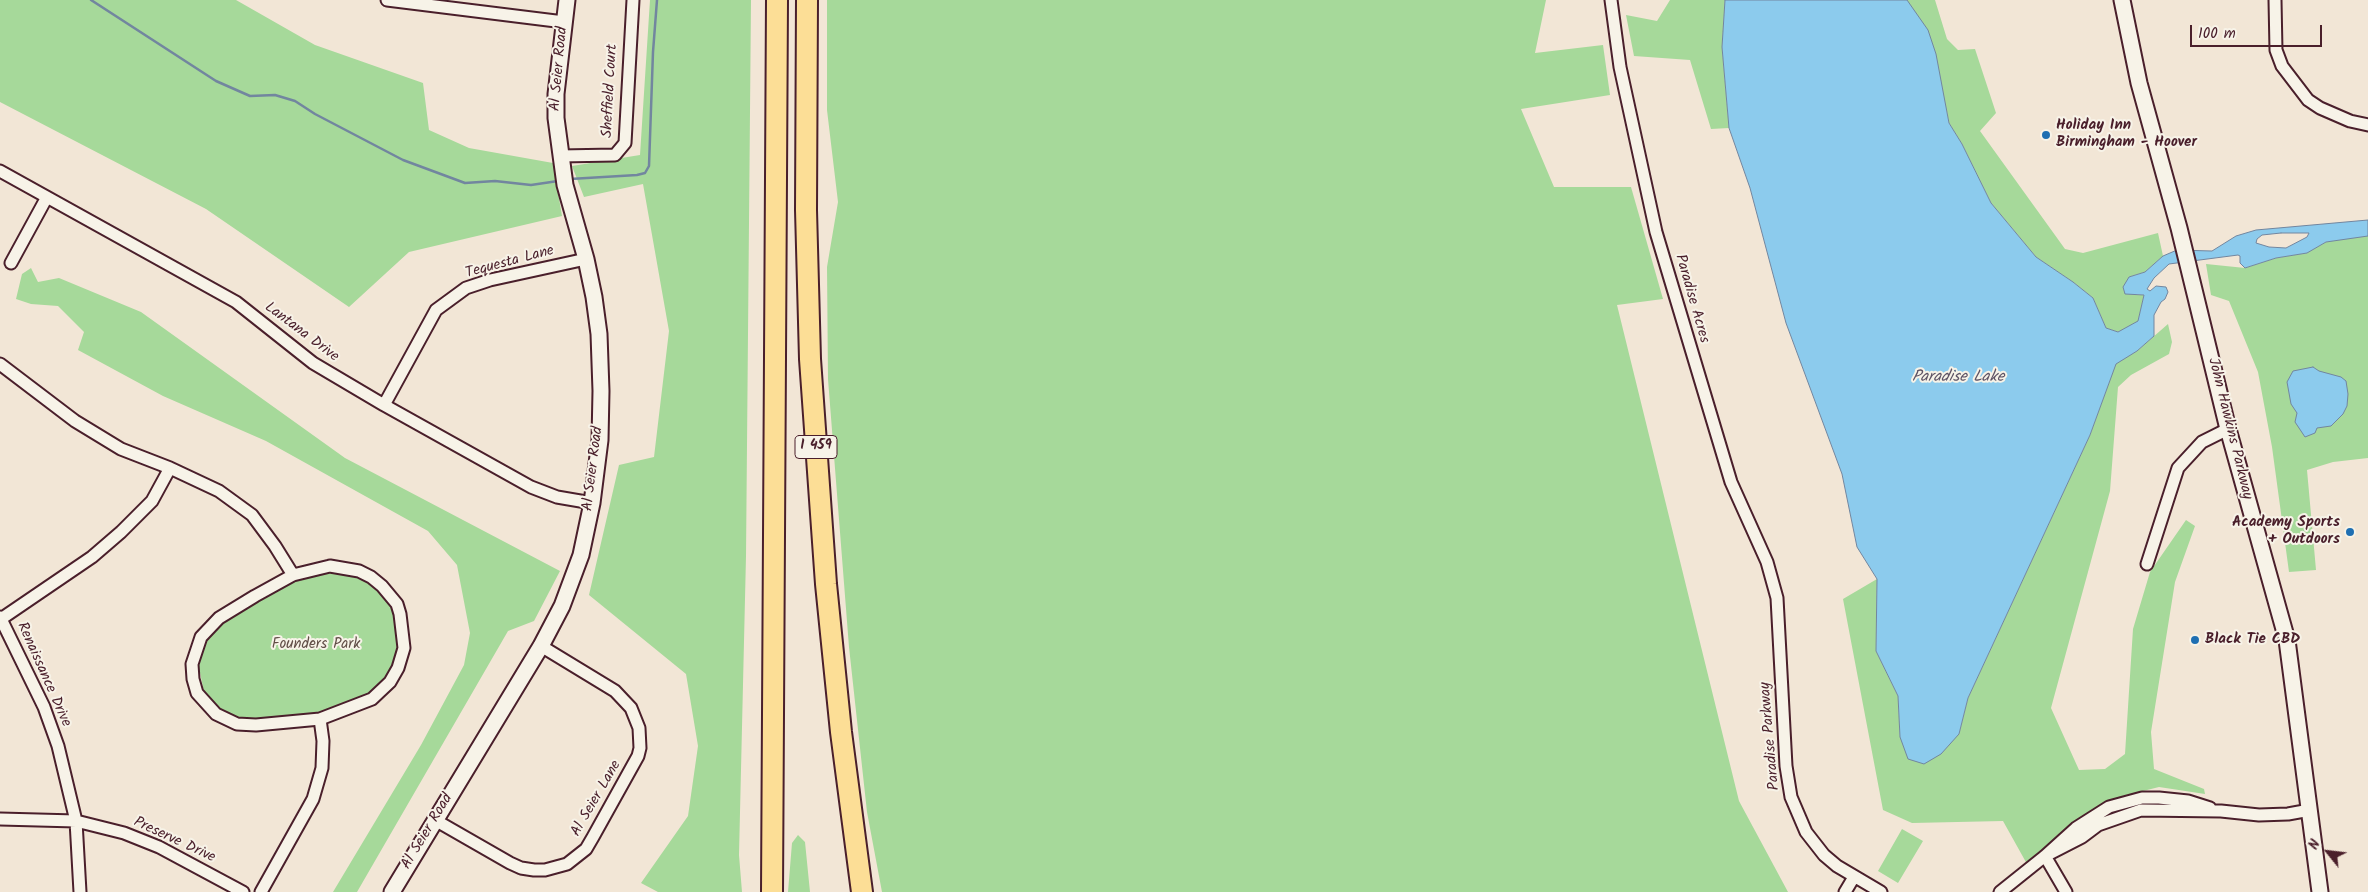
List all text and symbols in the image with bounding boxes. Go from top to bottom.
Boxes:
scale bar [2193,15,2326,47]
text: 100 m [2198,22,2236,46]
street label: Al Seier Road [547,26,573,112]
street label: Sheffield Court [600,44,622,138]
place label: Holiday Inn Birmingham - Hoover [2056,117,2197,152]
marker: Holiday Inn Birmingham - Hoover [2040,129,2052,141]
street label: Tequesta Lane [464,243,556,283]
street label: Paradise Acres [1670,253,1712,345]
street label: Lantana Drive [260,299,342,367]
street label: John Hawkins Parkway [2203,356,2255,502]
water label: Paradise Lake [1912,368,2004,388]
street label: Al Seier Road [580,426,608,512]
road number: I 459 [795,436,837,458]
place label: Academy Sports + Outdoors [2232,514,2340,549]
marker: Academy Sports + Outdoors [2344,526,2356,538]
street label: Renaissance Drive [12,620,74,730]
place label: Black Tie CBD [2205,631,2300,649]
marker: Black Tie CBD [2189,634,2201,646]
park label: Founders Park [272,636,360,654]
street label: Paradise Parkway [1757,681,1785,791]
street label: Al Seier Lane [568,758,626,840]
street label: Al Seier Road [398,791,458,873]
street label: Preserve Drive [130,814,218,868]
north arrow [2303,827,2353,877]
text: N [2303,836,2327,854]

